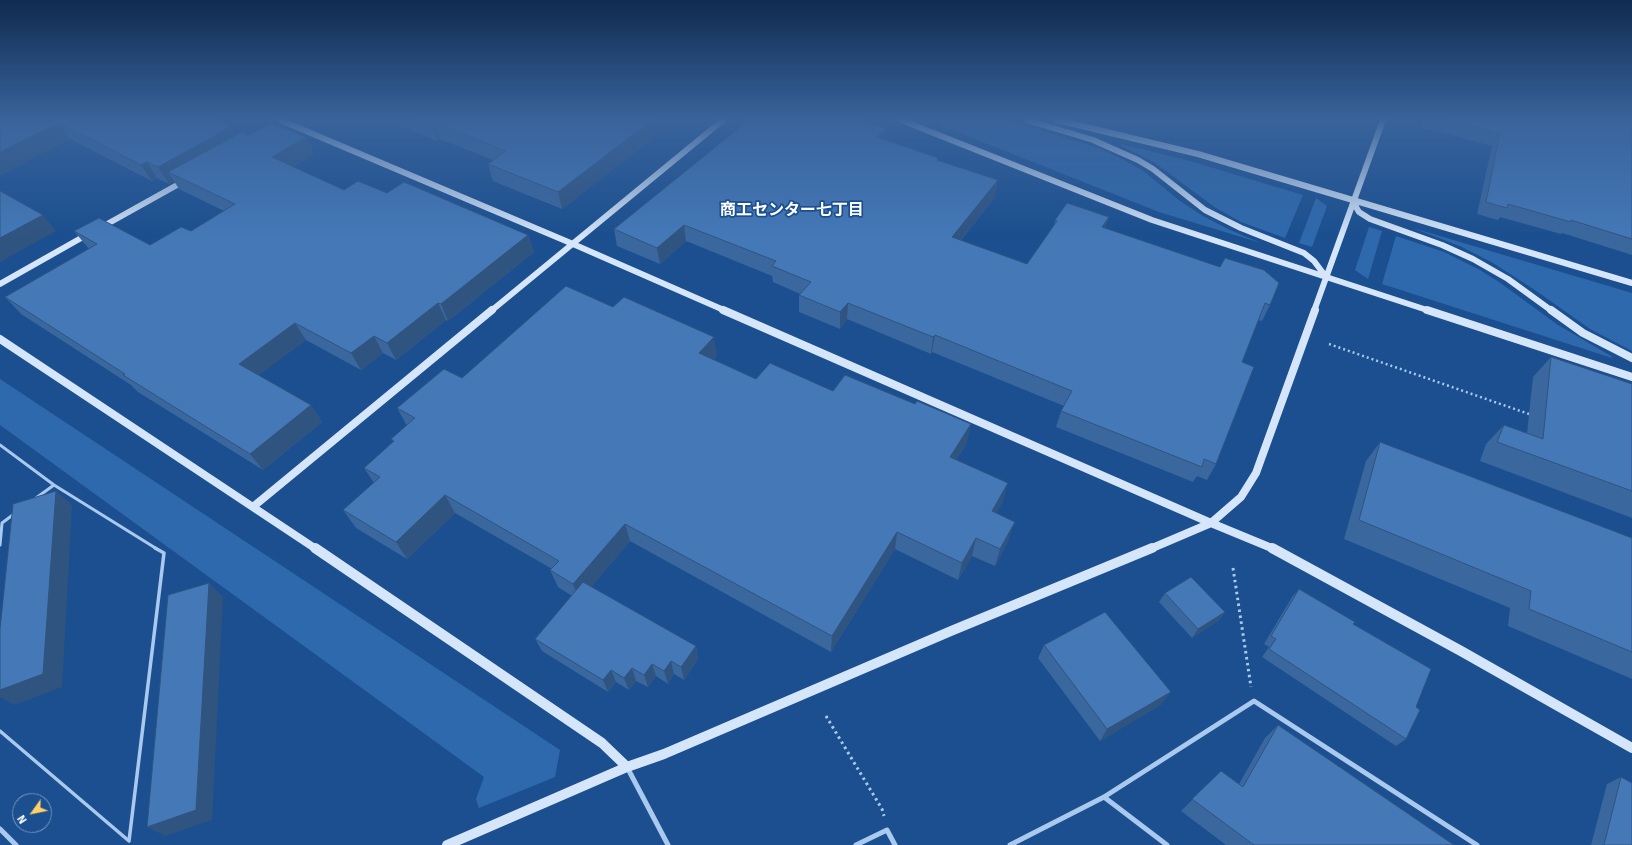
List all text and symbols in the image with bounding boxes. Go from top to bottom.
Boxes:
district label: 商工センター七丁目 [720,201,864,221]
north arrow [12,793,52,833]
text: N [15,813,30,826]

